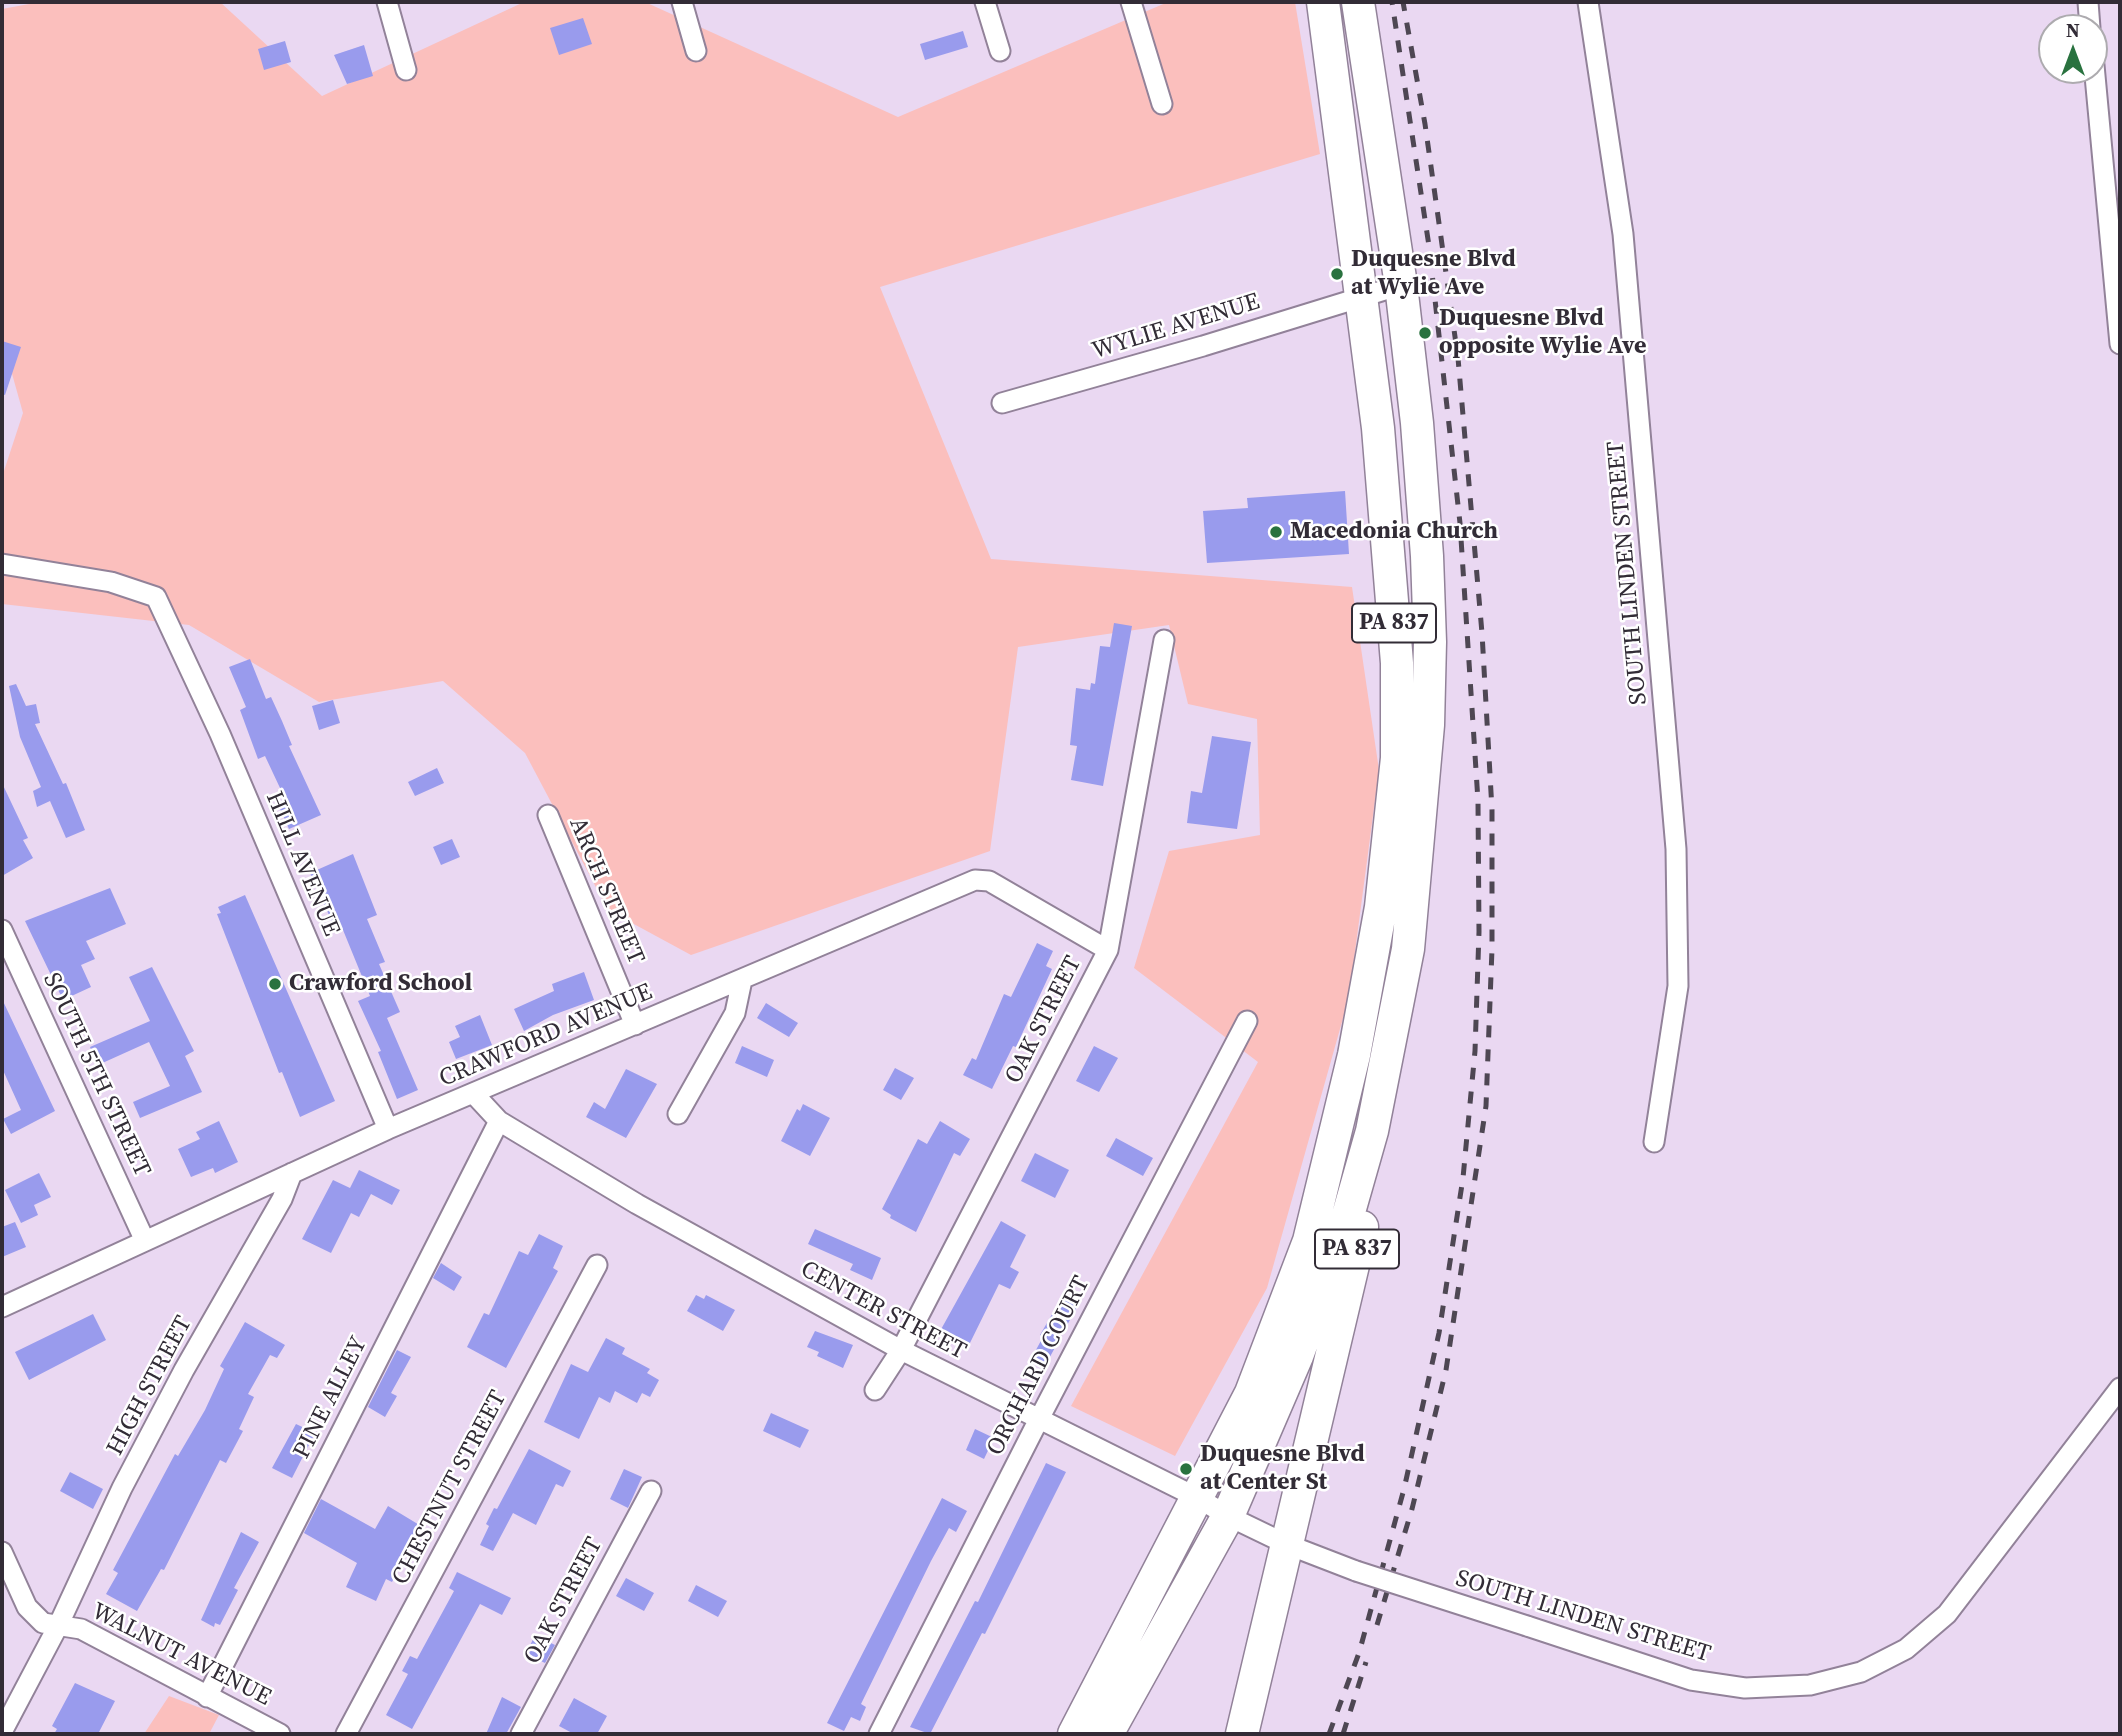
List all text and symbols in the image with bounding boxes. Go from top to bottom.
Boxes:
north arrow [2038,14,2108,84]
text: N [2066,17,2080,43]
place label: Duquesne Blvd at Wylie Ave [1351,246,1516,302]
marker: Duquesne Blvd at Wylie Ave [1329,266,1345,282]
street label: WYLIE AVENUE [1089,288,1263,366]
place label: Duquesne Blvd opposite Wylie Ave [1439,305,1647,361]
marker: Duquesne Blvd opposite Wylie Ave [1417,325,1433,341]
street label: SOUTH LINDEN STREET [1602,440,1654,706]
place label: Macedonia Church [1290,518,1498,546]
marker: Macedonia Church [1268,524,1284,540]
road number: PA 837 [1352,604,1436,642]
street label: HILL AVENUE [259,787,345,941]
street label: ARCH STREET [562,814,650,968]
street label: OAK STREET [1000,952,1088,1088]
street label: SOUTH 5TH STREET [36,968,156,1182]
place label: Crawford School [289,970,472,998]
marker: Crawford School [267,976,283,992]
street label: CRAWFORD AVENUE [435,978,657,1094]
road number: PA 837 [1315,1230,1399,1268]
street label: CENTER STREET [795,1255,971,1367]
street label: ORCHARD COURT [981,1271,1097,1461]
street label: HIGH STREET [101,1311,199,1461]
street label: PINE ALLEY [288,1332,374,1464]
street label: CHESTNUT STREET [387,1386,513,1590]
place label: Duquesne Blvd at Center St [1200,1441,1365,1497]
marker: Duquesne Blvd at Center St [1178,1461,1194,1477]
street label: OAK STREET [519,1533,609,1669]
street label: SOUTH LINDEN STREET [1452,1565,1714,1669]
street label: WALNUT AVENUE [86,1597,276,1713]

